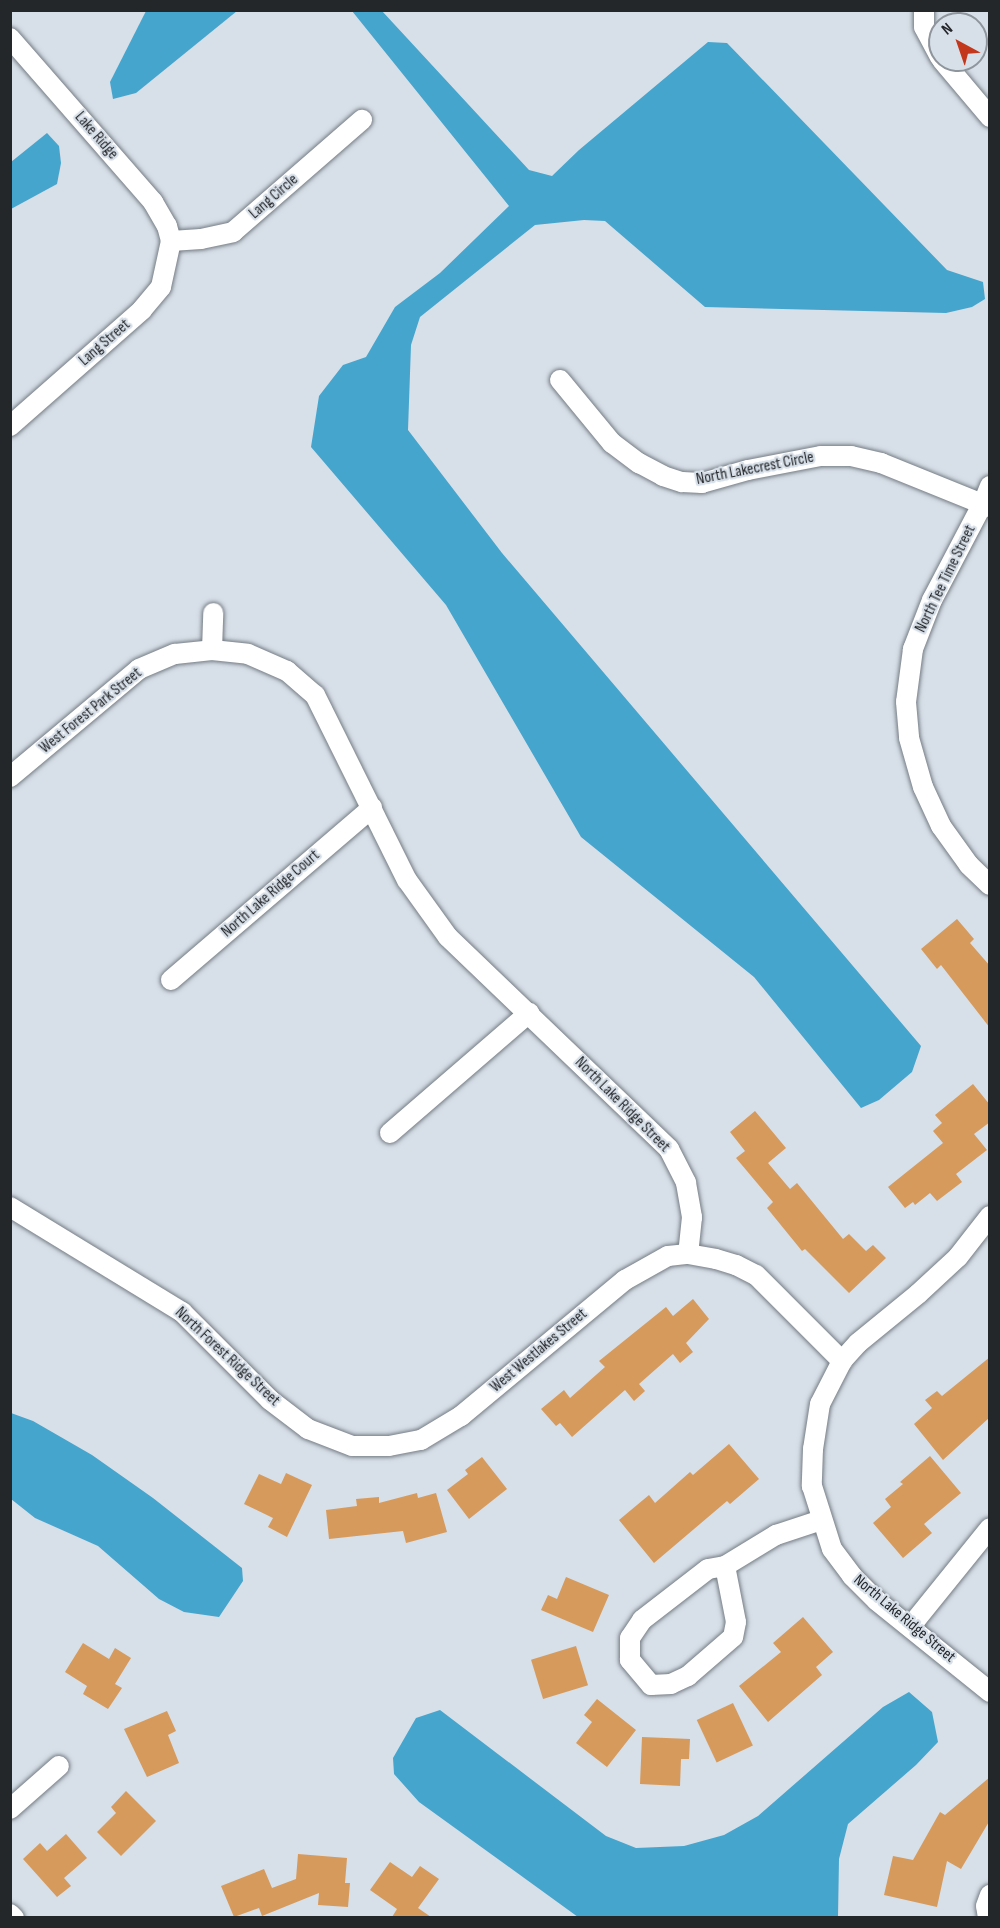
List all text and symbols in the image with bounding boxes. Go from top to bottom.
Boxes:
north arrow [928,12,988,72]
text: N [938,19,957,39]
street label: Lake Ridge [70,108,122,164]
street label: Lang Circle [246,170,302,224]
street label: Lang Street [75,316,135,370]
street label: North Lakecrest Circle [695,448,815,490]
street label: North Tee Time Street [912,522,980,636]
street label: West Forest Park Street [36,664,146,758]
street label: North Lake Ridge Court [218,846,324,942]
street label: North Lake Ridge Street [570,1053,674,1157]
street label: North Forest Ridge Street [171,1303,283,1411]
street label: West Westlakes Street [487,1305,591,1397]
street label: North Lake Ridge Street [849,1571,959,1667]

